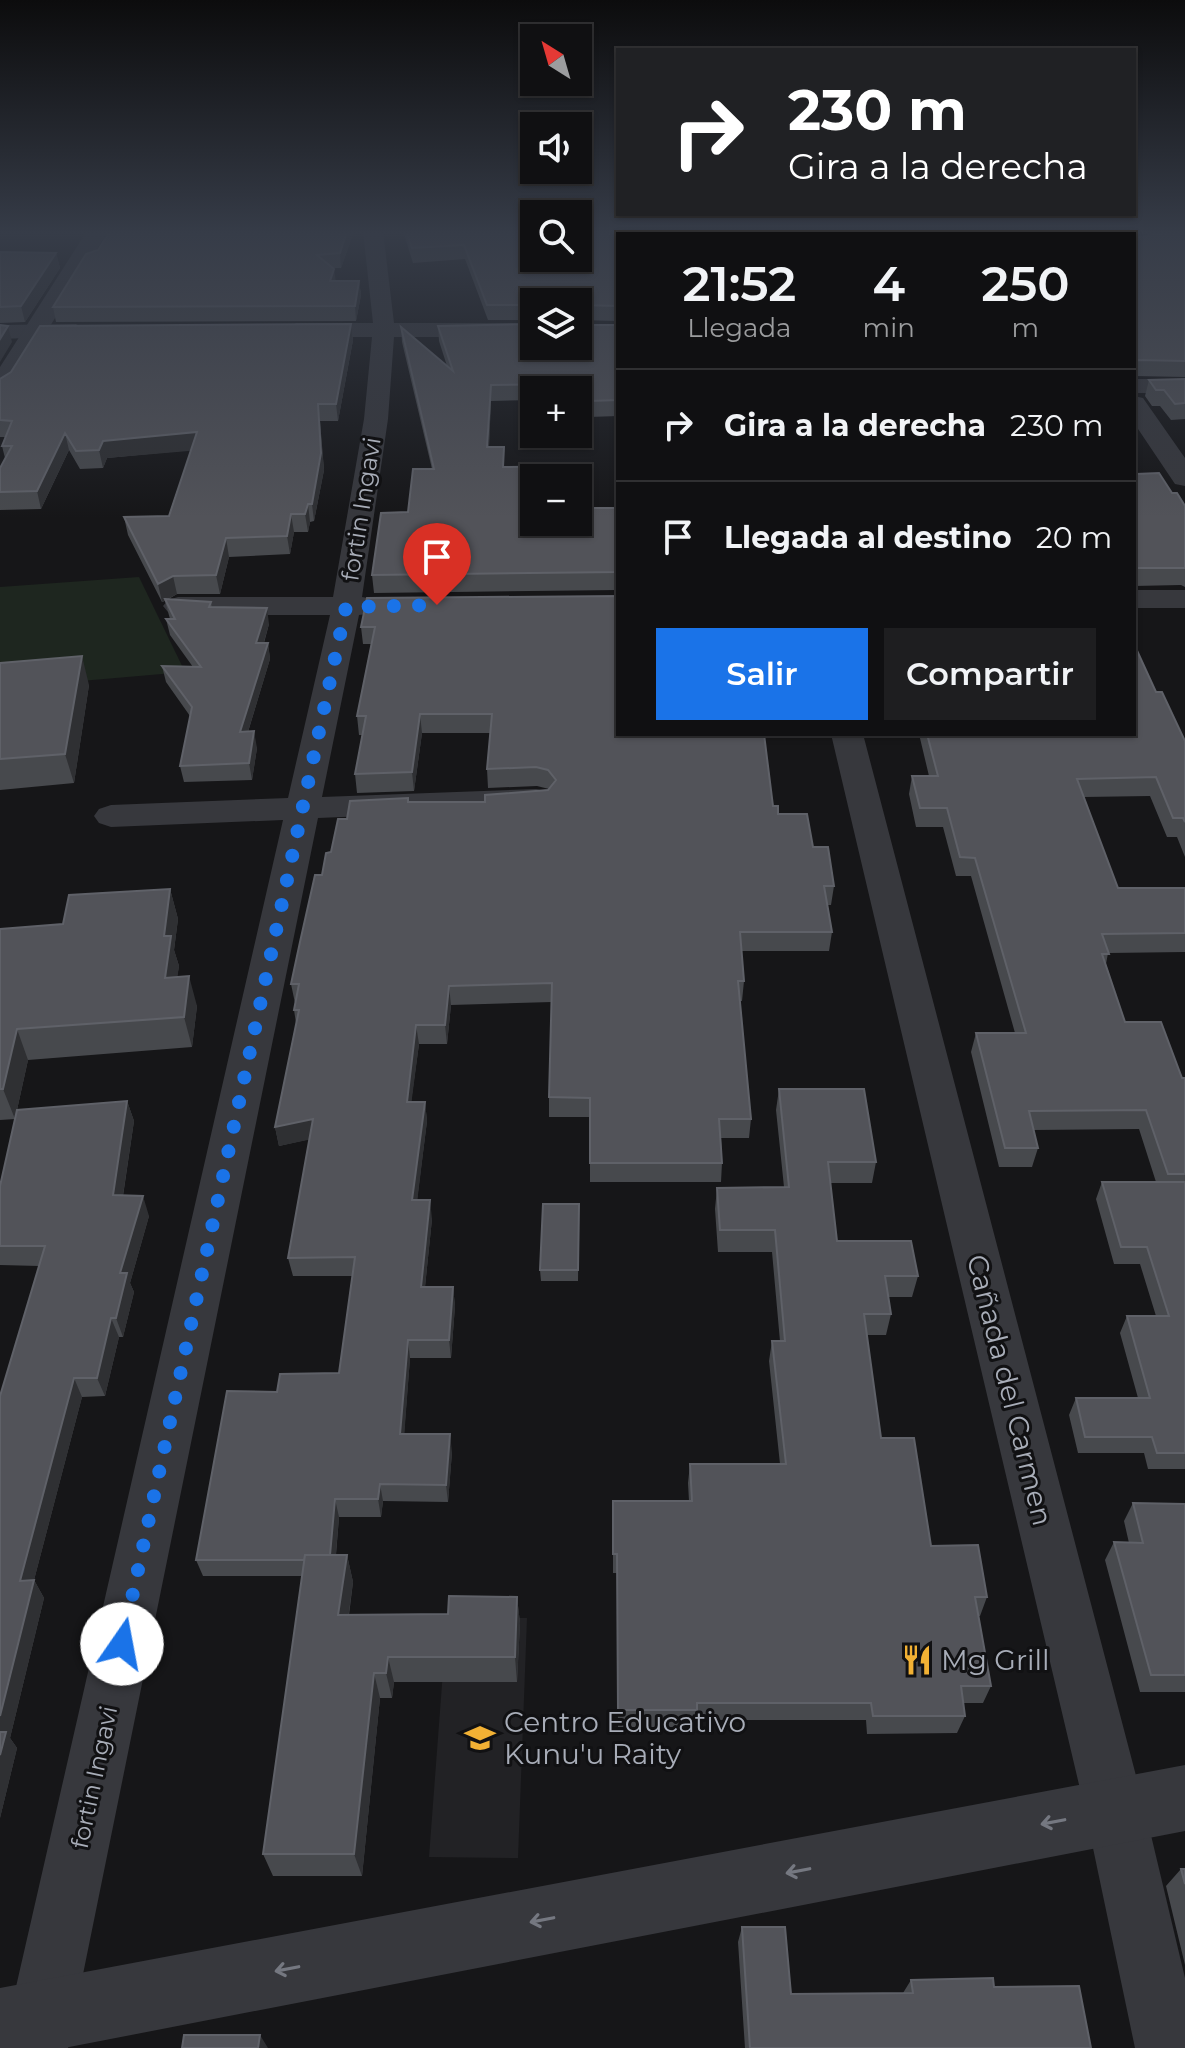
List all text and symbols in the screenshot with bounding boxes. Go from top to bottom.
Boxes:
north arrow [520,24,592,96]
map controls [520,24,592,536]
text: 230 m [788,76,967,144]
icon: right [656,80,760,184]
button: sound [520,112,592,184]
text: Gira a la derecha [788,144,1088,188]
button: search [520,200,592,272]
text: 21:52 [682,255,796,313]
text: 4 [872,255,905,313]
text: 250 [981,255,1070,313]
button: layers [520,288,592,360]
text: Llegada [687,312,791,344]
text: min [863,312,915,344]
text: m [1012,312,1039,344]
button: + [520,376,592,448]
icon: right [656,403,700,447]
text: Gira a la derecha [724,407,986,444]
text: 230 m [1010,407,1104,444]
street label: fortin Ingavi [335,435,387,583]
button: − [520,464,592,536]
icon: arrive [656,515,700,559]
text: Llegada al destino [724,519,1012,556]
text: 20 m [1036,519,1112,556]
pin [403,523,471,605]
icon: arrive [415,535,459,579]
button: Salir [656,628,868,720]
button: Compartir [884,628,1096,720]
street label: Cañada del Carmen [960,1251,1060,1529]
position arrow [80,1602,164,1686]
restaurant icon: Mg Grill [900,1643,934,1677]
place label: Mg Grill [941,1643,1050,1677]
street label: fortin Ingavi [65,1703,123,1851]
place label: Centro Educativo Kunu'u Raity [504,1705,746,1771]
school or university icon: Centro Educativo Kunu'u Raity [463,1721,497,1755]
one-way arrow [1041,1816,1066,1831]
one-way arrow [786,1865,811,1880]
one-way arrow [530,1913,556,1928]
one-way arrow [275,1962,300,1977]

